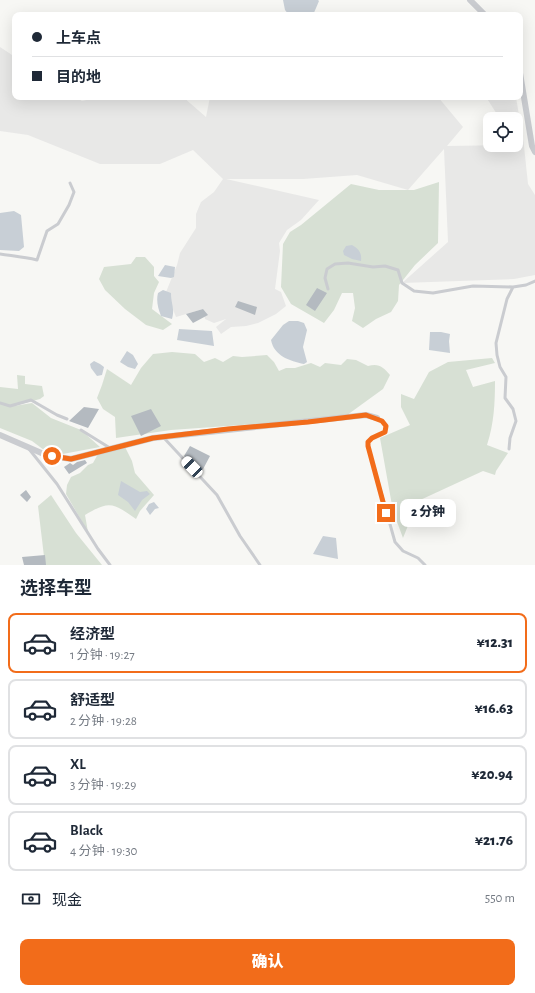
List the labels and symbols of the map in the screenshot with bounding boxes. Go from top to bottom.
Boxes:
route start [43,447,61,465]
car [179,454,205,480]
callout: 2 分钟 [400,499,456,527]
route end [377,504,395,522]

